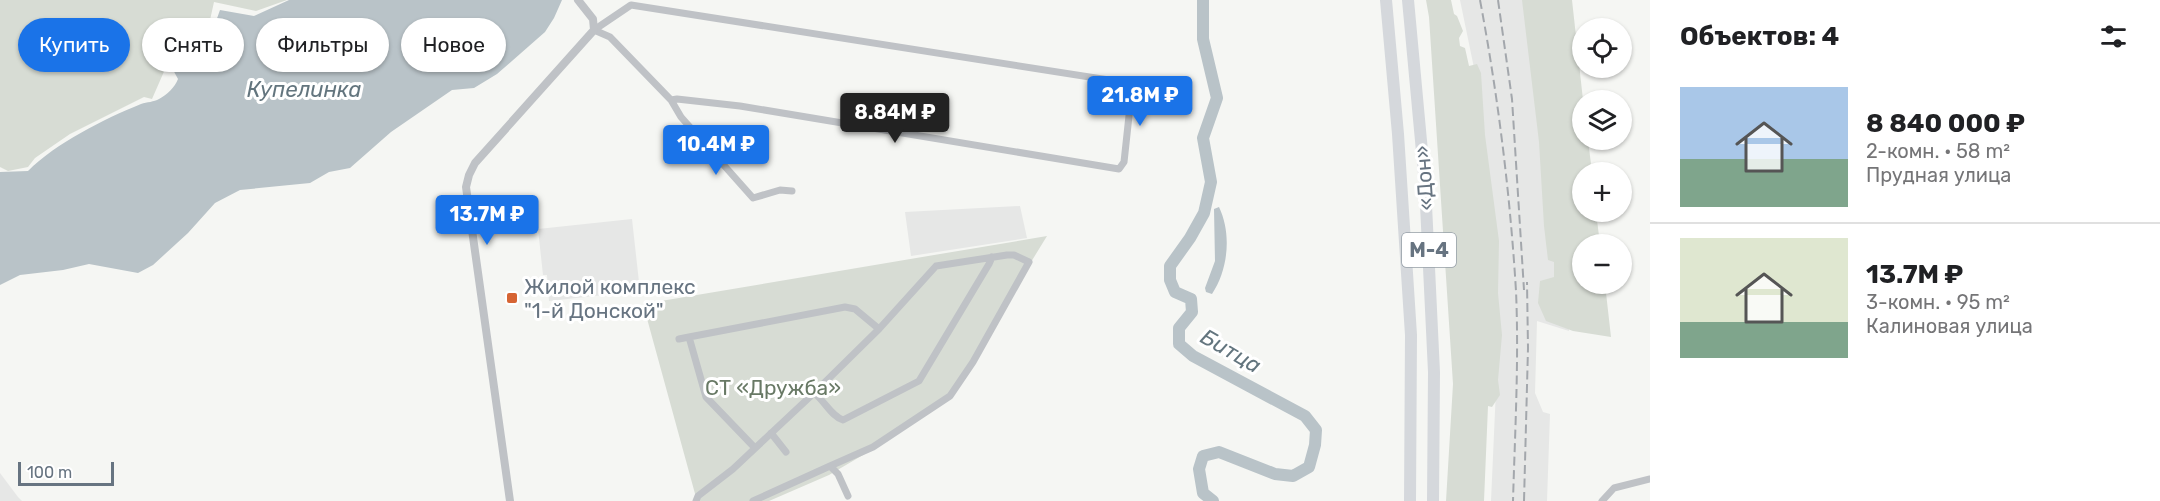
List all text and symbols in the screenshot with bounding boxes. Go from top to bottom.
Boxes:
chip: Купить [18,18,130,72]
chip: Снять [142,18,244,72]
chip: Фильтры [256,18,389,72]
chip: Новое [401,18,506,72]
map controls [1572,18,1632,294]
button: locate [1572,18,1632,78]
icon: filters [2097,20,2130,53]
text: Объектов: 4 [1680,21,1839,52]
water label: Купелинка [247,76,361,103]
pin: 21.8M ₽ [1085,76,1195,127]
text: 21.8M ₽ [1101,83,1179,107]
button: layers [1572,90,1632,150]
pin: 8.84M ₽ [840,93,950,144]
text: 8.84M ₽ [854,100,936,124]
text: 8 840 000 ₽ [1866,108,2025,139]
icon: home [1728,111,1800,183]
pin: 10.4M ₽ [661,125,771,176]
text: 10.4M ₽ [677,132,755,156]
text: 2-комн. · 58 m² [1866,139,2010,163]
street label: «Дон» [1409,145,1439,211]
button: + [1572,162,1632,222]
text: Прудная улица [1866,163,2011,187]
pin: 13.7M ₽ [432,195,542,246]
text: 13.7M ₽ [450,202,524,226]
road number: М-4 [1402,233,1456,267]
button: − [1572,234,1632,294]
text: 13.7M ₽ [1866,259,1963,290]
icon: home [1728,262,1800,334]
place label: Жилой комплекс "1-й Донской" [524,274,696,323]
text: 3-комн. · 95 m² [1866,290,2010,314]
marker: Жилой комплекс "1-й Донской" [505,291,519,305]
text: Калиновая улица [1866,314,2033,338]
water label: Битца [1196,323,1266,379]
park label: СТ «Дружба» [705,375,841,400]
scale bar [18,459,114,486]
text: 100 m [27,463,72,482]

